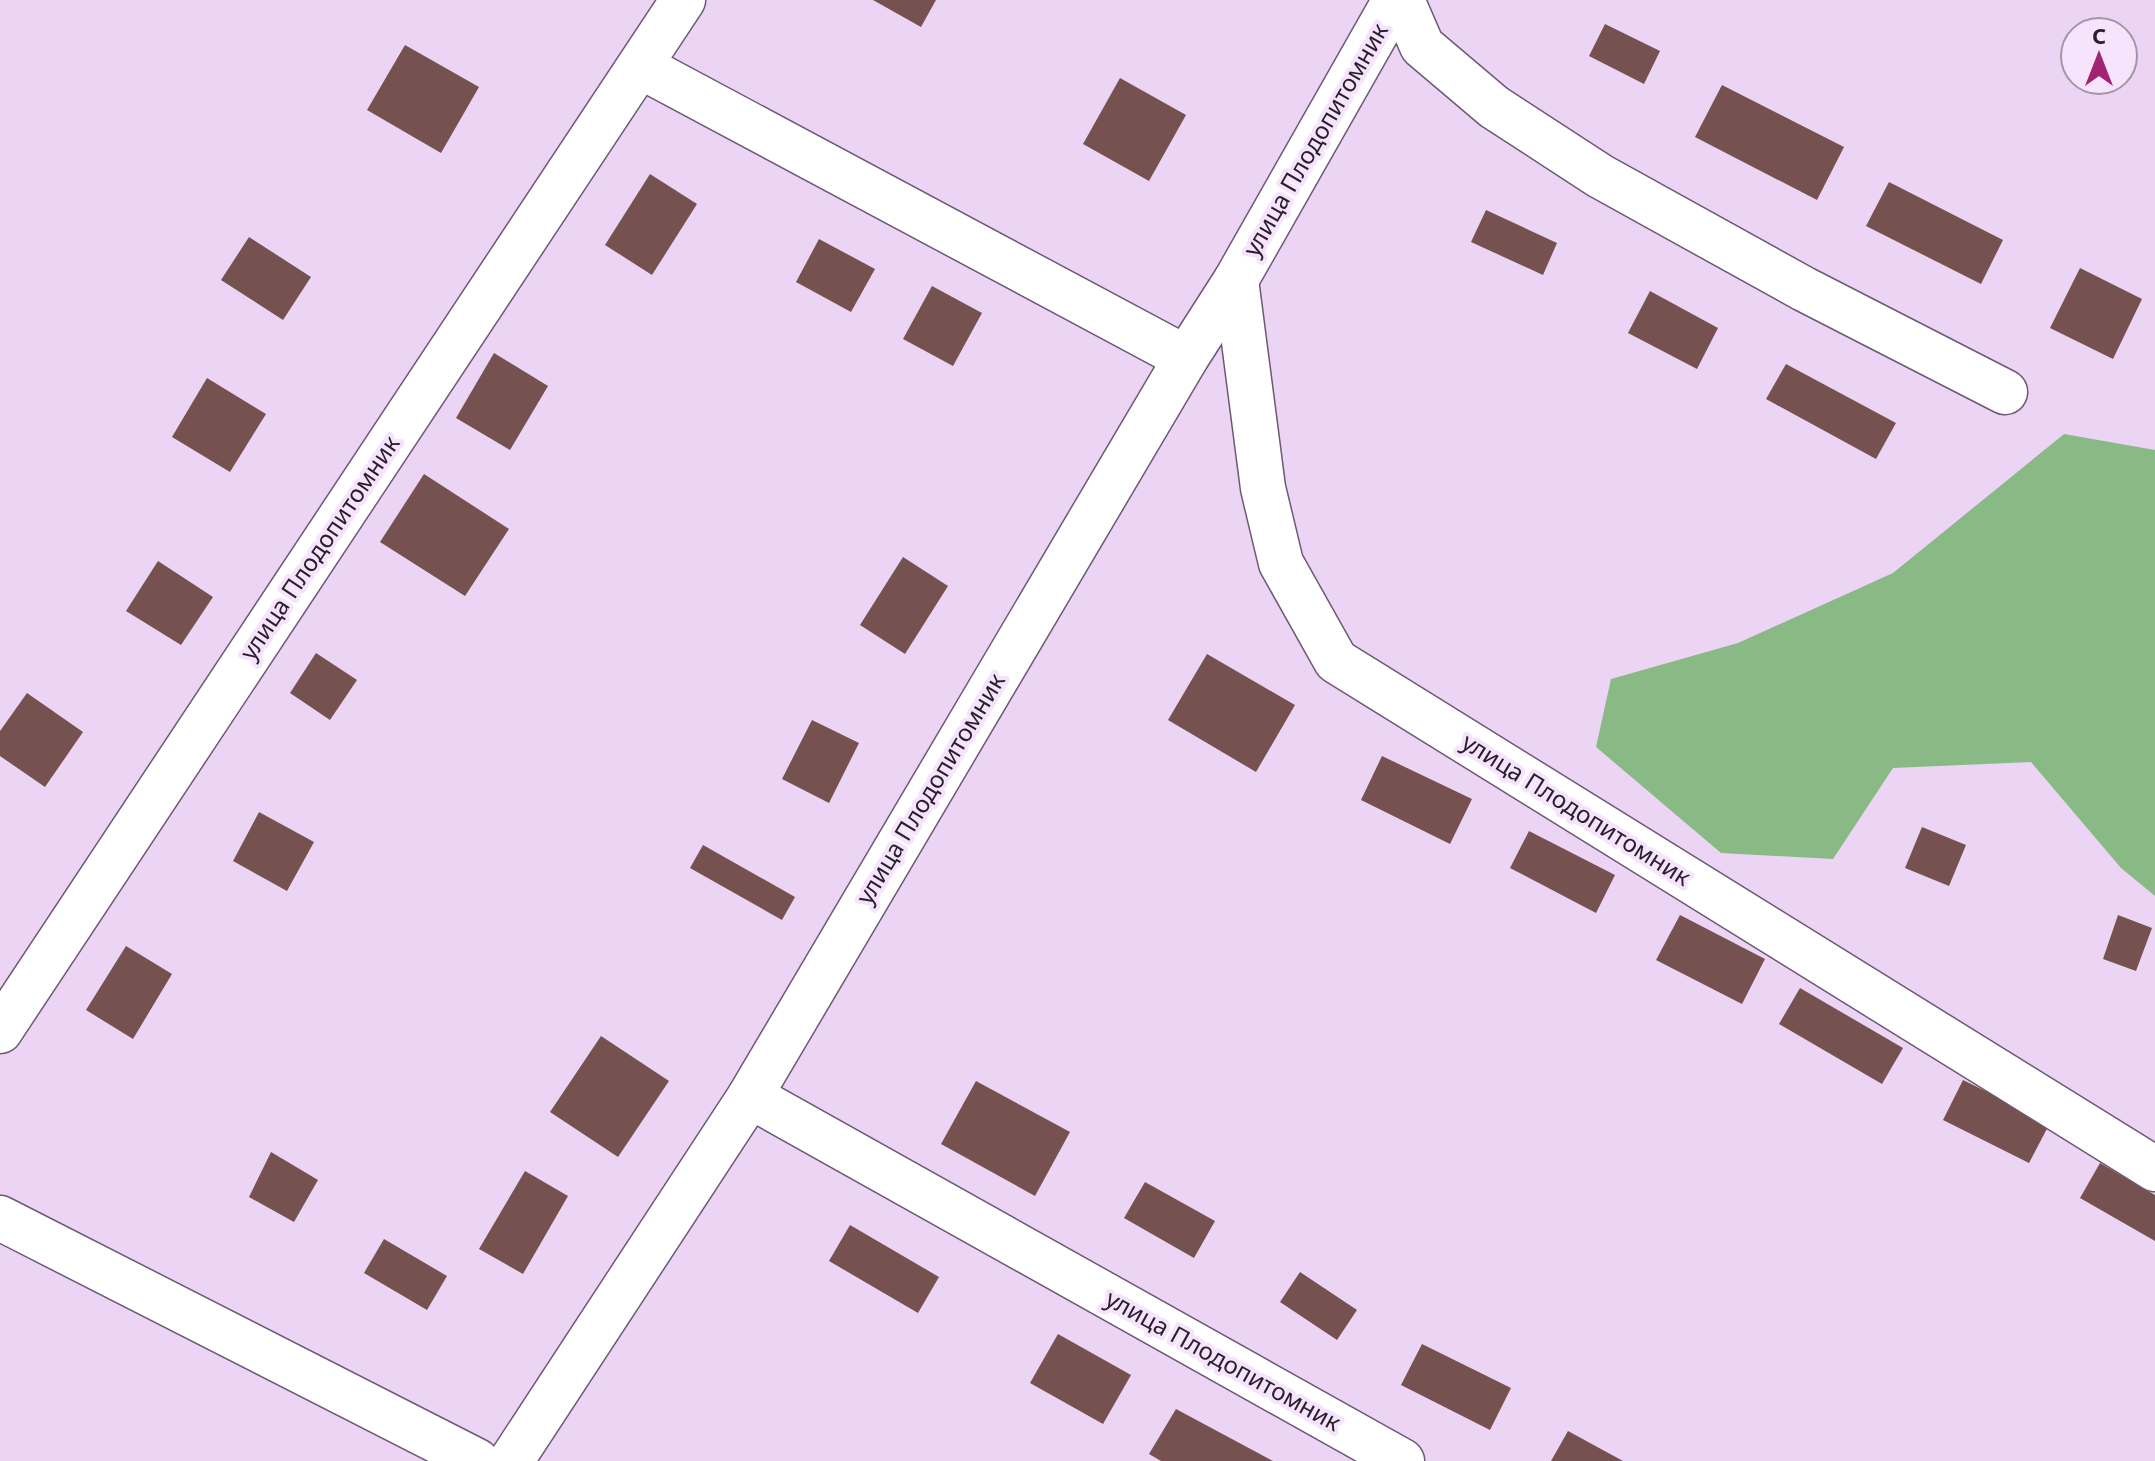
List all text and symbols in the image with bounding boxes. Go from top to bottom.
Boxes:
street label: улица Плодопитомник [1234,16,1395,262]
north arrow [2059,16,2139,96]
text: С [2092,20,2106,50]
street label: улица Плодопитомник [231,428,406,666]
street label: улица Плодопитомник [848,666,1012,910]
street label: улица Плодопитомник [1456,725,1698,893]
street label: улица Плодопитомник [1100,1281,1348,1438]

